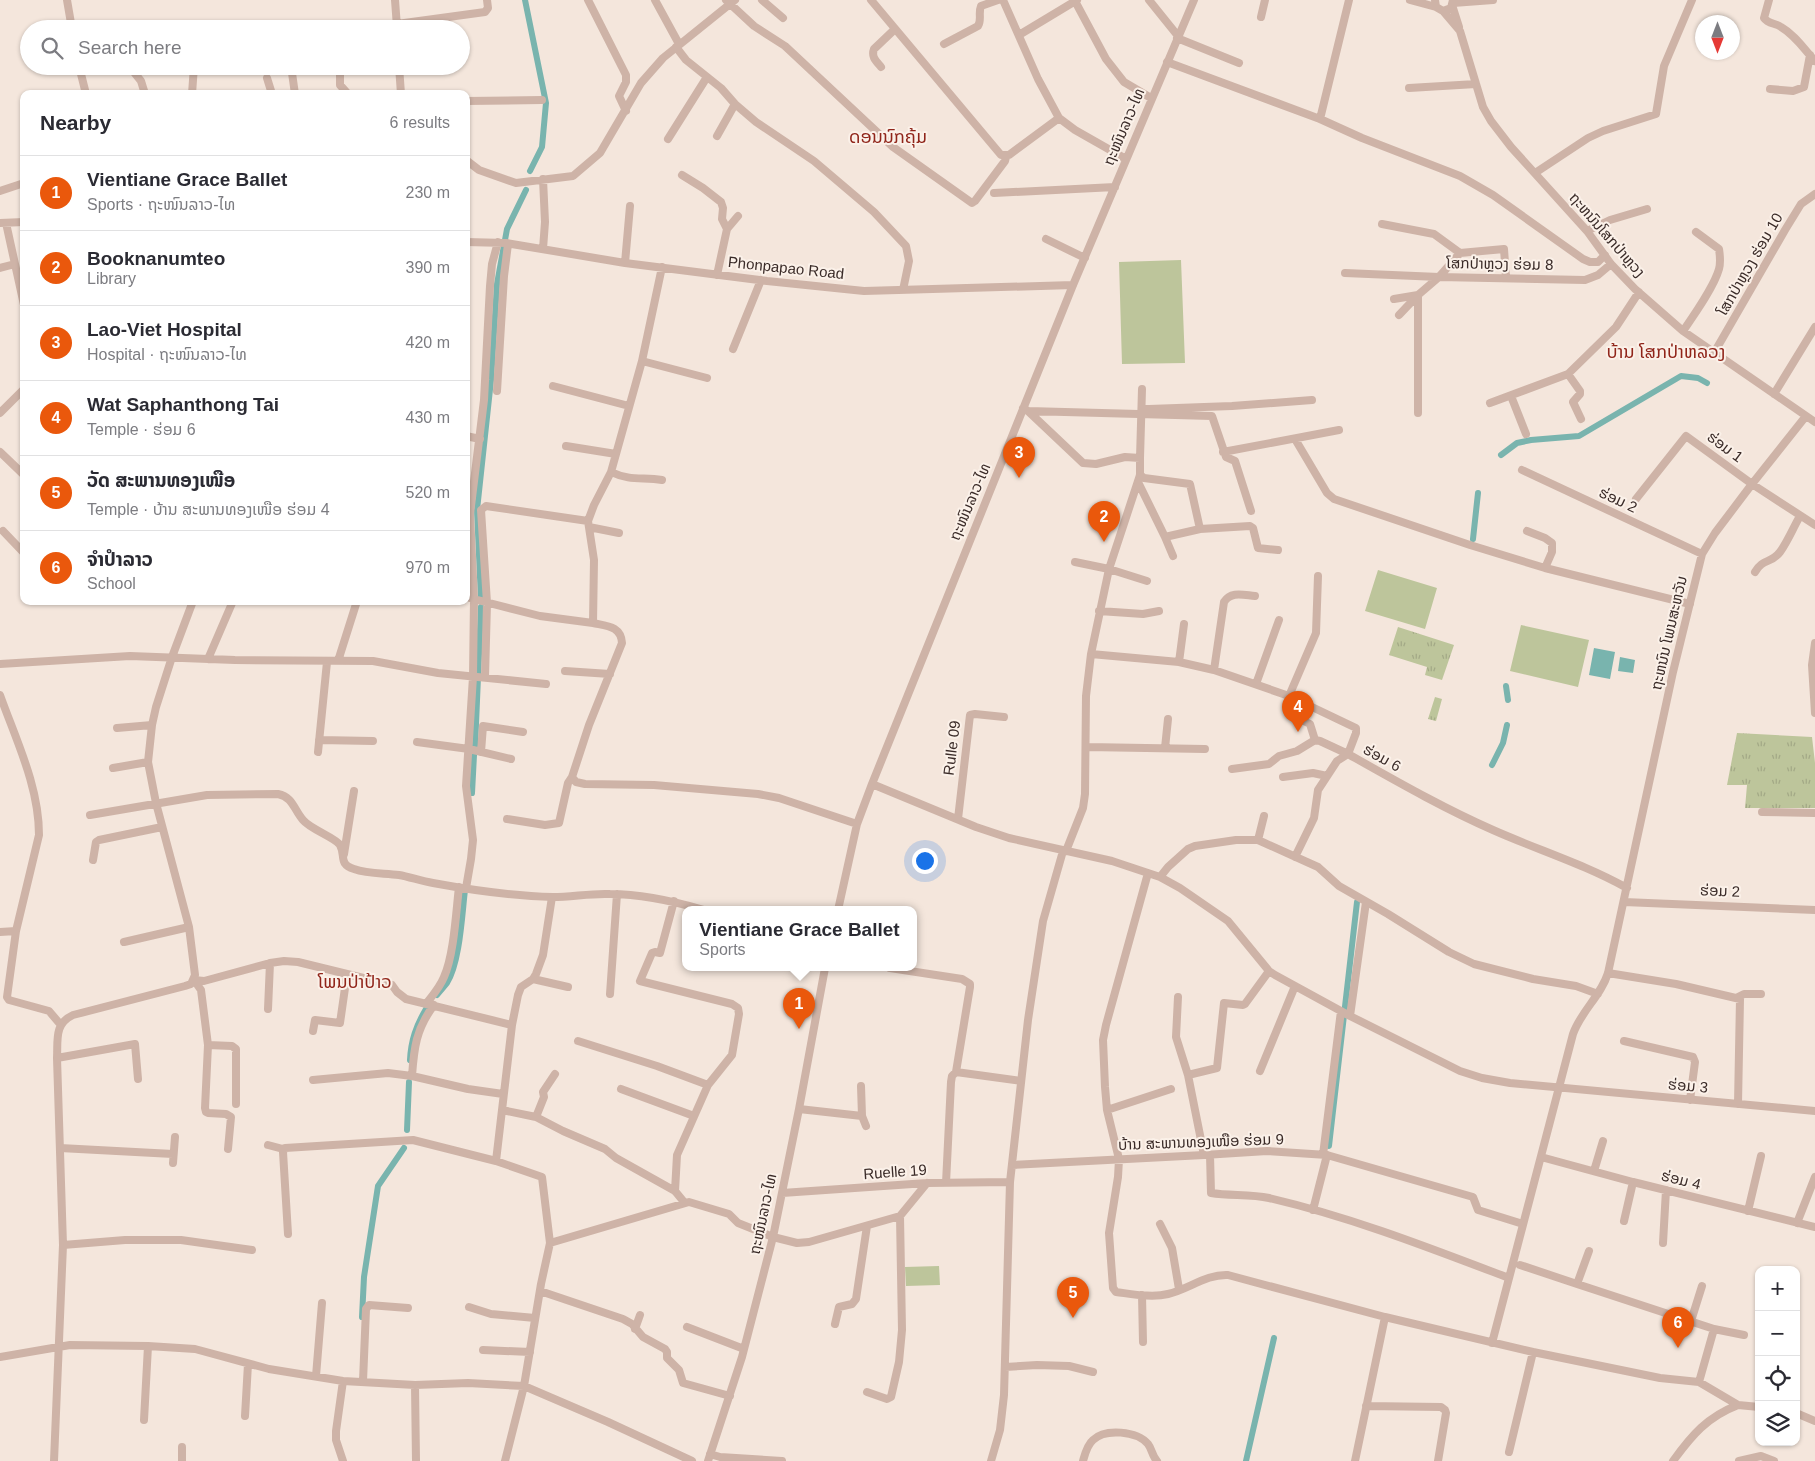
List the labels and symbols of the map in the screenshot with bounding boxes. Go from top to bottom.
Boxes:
north arrow [1695,15,1740,60]
street label: ຖະໜົນລາວ-ໄທ [1100,86,1147,168]
district label: ດອນນົກຄຸ້ມ [849,127,927,148]
street label: ຖະຫນົນໂສກປ່າຫຼວງ [1565,189,1649,281]
street label: ໂສກປ່າຫຼວງ ຮ່ອມ 10 [1713,210,1787,319]
street label: Phonpapao Road [727,253,845,282]
street label: ໂສກປ່າຫຼວງ ຮ່ອມ 8 [1446,254,1553,274]
district label: ບ້ານ ໂສກປ່າຫລວງ [1607,342,1725,362]
street label: ຮ່ອມ 1 [1704,428,1746,466]
pin: 3 [1003,437,1035,478]
street label: ຖະໜົນລາວ-ໄທ [946,461,993,543]
street label: ຮ່ອມ 2 [1596,483,1640,516]
pin: 2 [1088,501,1120,542]
street label: ຖະຫນົນ ໂພນສະຫວັນ [1647,574,1690,692]
pin: 4 [1282,691,1314,732]
street label: Rulle 09 [940,720,963,776]
street label: ຮ່ອມ 6 [1361,740,1404,775]
your location [912,848,938,874]
street label: ຮ່ອມ 2 [1700,881,1740,900]
district label: ໂພນປ່າປ້າວ [317,972,392,992]
pin: 1 [783,988,815,1029]
street label: ຮ່ອມ 3 [1667,1075,1709,1096]
street label: ບ້ານ ສະພານທອງເໜືອ ຮ່ອມ 9 [1118,1130,1284,1153]
street label: Ruelle 19 [863,1161,927,1182]
street label: ຮ່ອມ 4 [1660,1166,1703,1193]
street label: ຖະໜົນລາວ-ໄທ [746,1172,779,1256]
pin: 5 [1057,1277,1089,1318]
pin: 6 [1662,1307,1694,1348]

